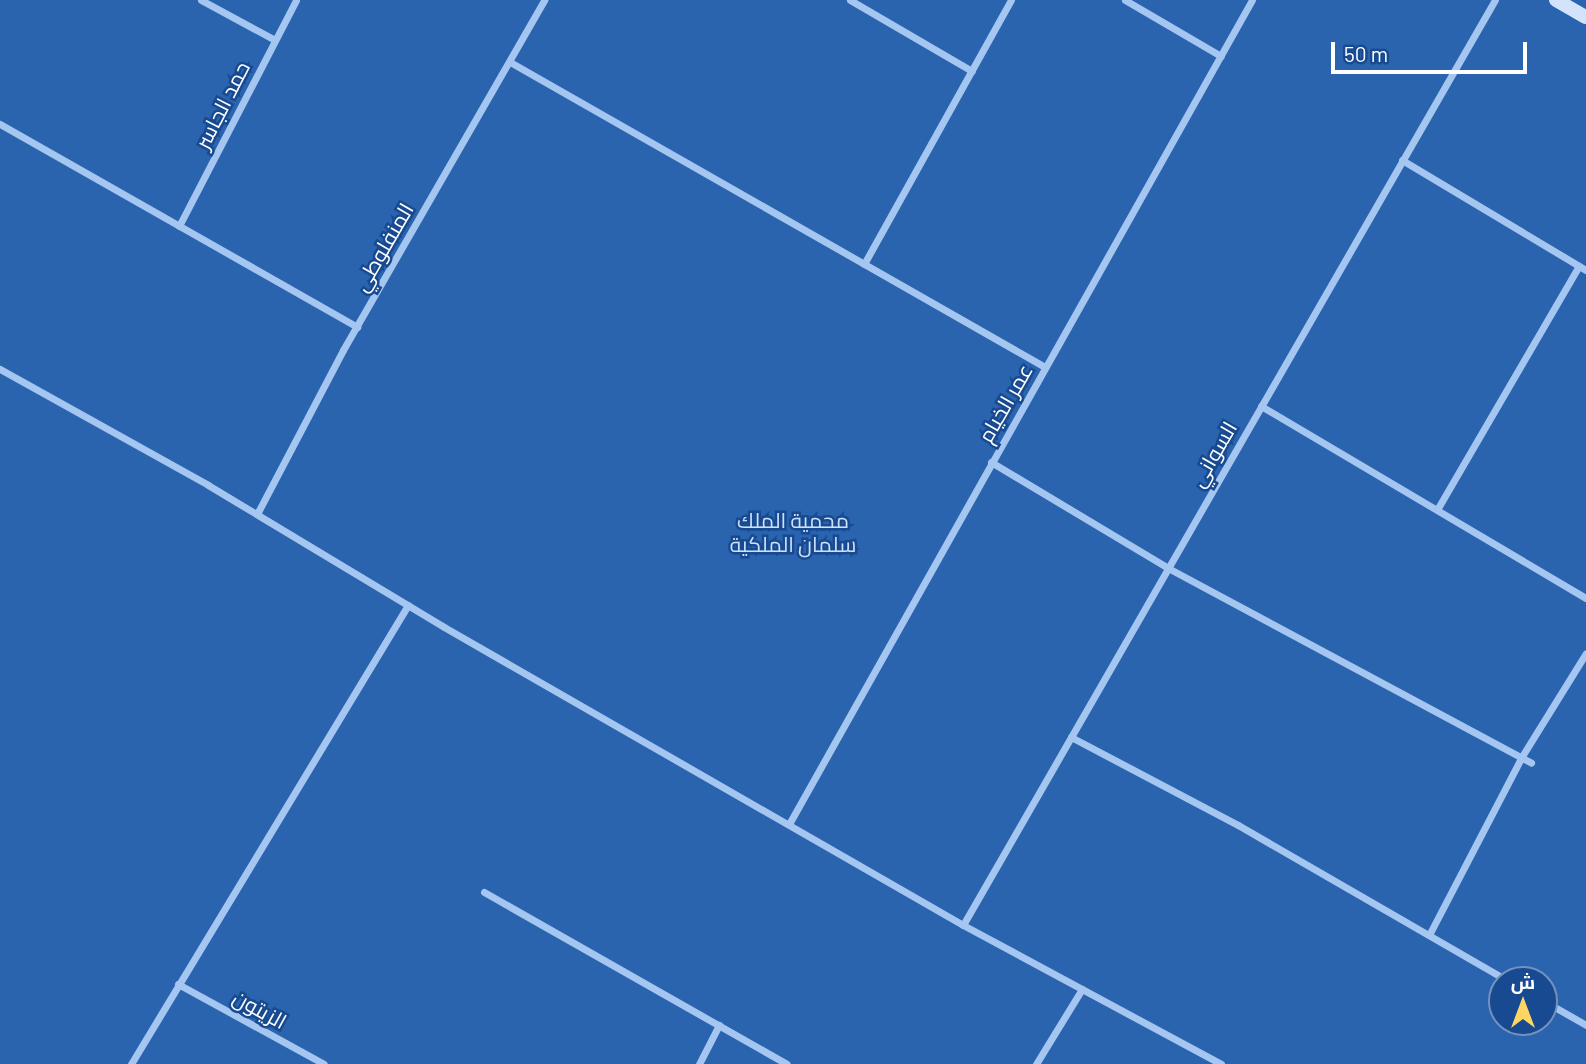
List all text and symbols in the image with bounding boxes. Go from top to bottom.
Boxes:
scale bar [1334,28,1530,72]
text: 50 m [1344,41,1388,66]
street label: حمد الجاسر [189,57,255,153]
street label: المنفلوطي [348,198,418,296]
street label: عمر الخيام [972,359,1038,447]
street label: السواني [1184,417,1242,491]
park label: محمية الملك سلمان الملكية [730,507,856,557]
north arrow [1488,966,1558,1036]
text: ش [1511,970,1535,993]
street label: الزيتون [229,984,291,1034]

